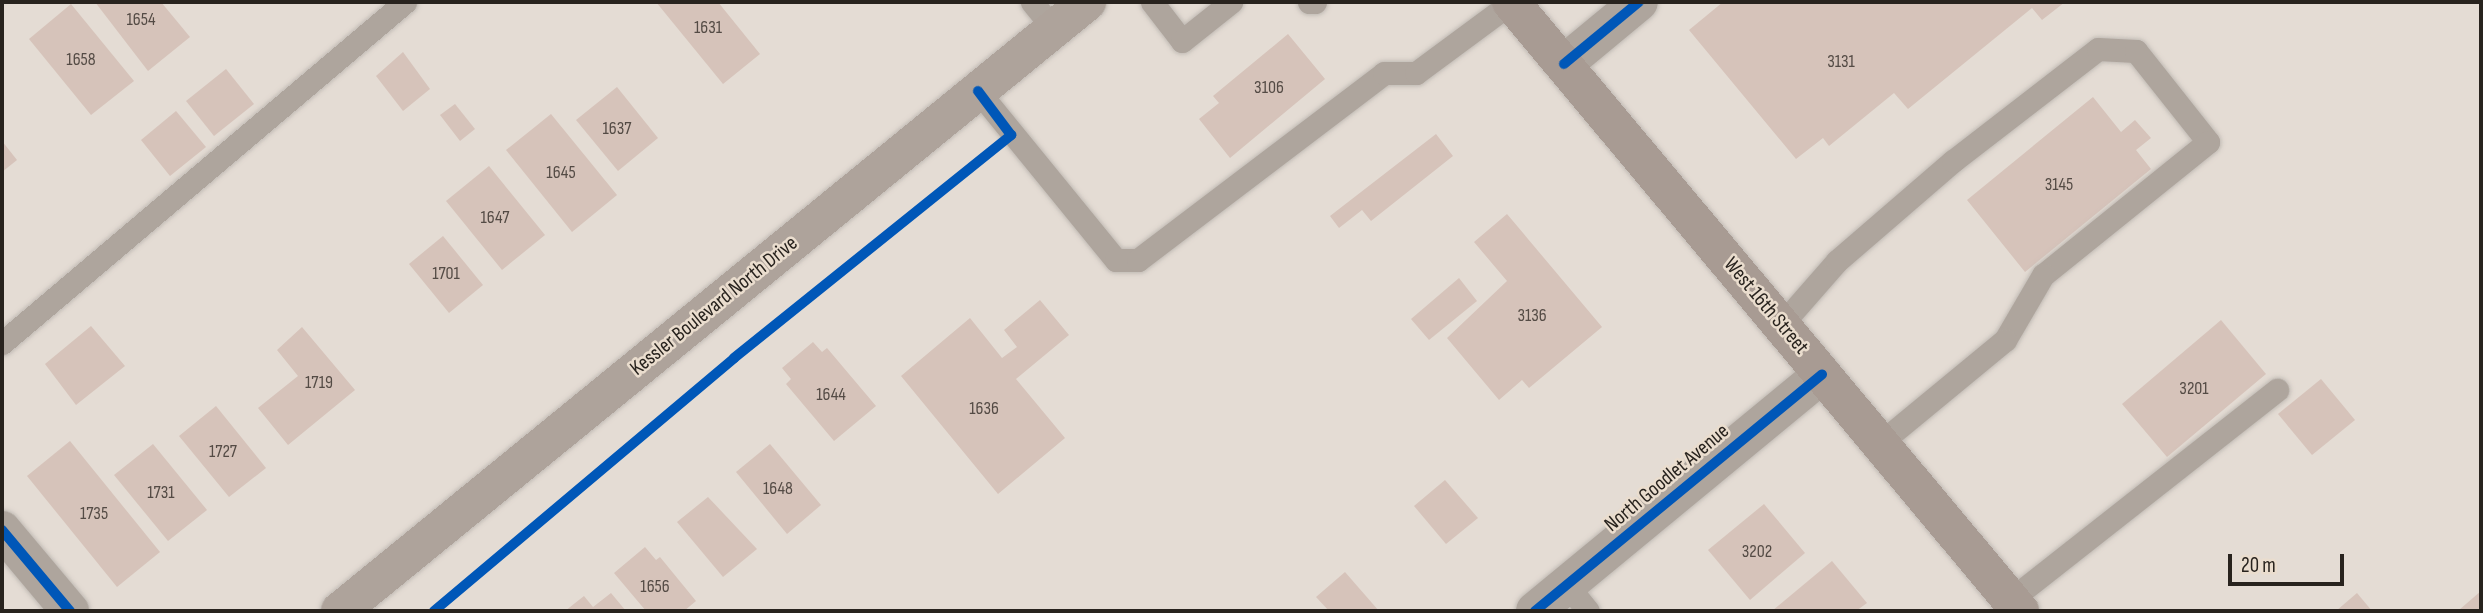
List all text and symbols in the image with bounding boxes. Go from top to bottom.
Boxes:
house number: 1654 [127,9,155,31]
house number: 1631 [694,17,722,39]
house number: 1658 [66,49,96,71]
house number: 3131 [1827,51,1855,73]
house number: 3106 [1254,77,1284,99]
house number: 1637 [603,118,631,140]
house number: 1645 [546,162,576,184]
house number: 3145 [2045,174,2073,196]
house number: 1647 [480,207,510,229]
street label: Kessler Boulevard North Drive [625,231,803,381]
street label: West 16th Street [1718,252,1814,360]
house number: 1701 [432,263,460,285]
house number: 3136 [1517,305,1547,327]
house number: 1719 [305,372,333,394]
house number: 3201 [2179,378,2209,400]
house number: 1644 [816,384,846,406]
house number: 1636 [969,398,999,420]
street label: North Goodlet Avenue [1600,419,1734,537]
house number: 1727 [209,441,237,463]
house number: 1648 [763,478,793,500]
house number: 1731 [147,482,175,504]
house number: 1735 [80,503,108,525]
scale bar [2231,540,2346,584]
house number: 3202 [1742,541,1772,563]
text: 20 m [2241,553,2276,578]
house number: 1656 [640,576,670,598]

